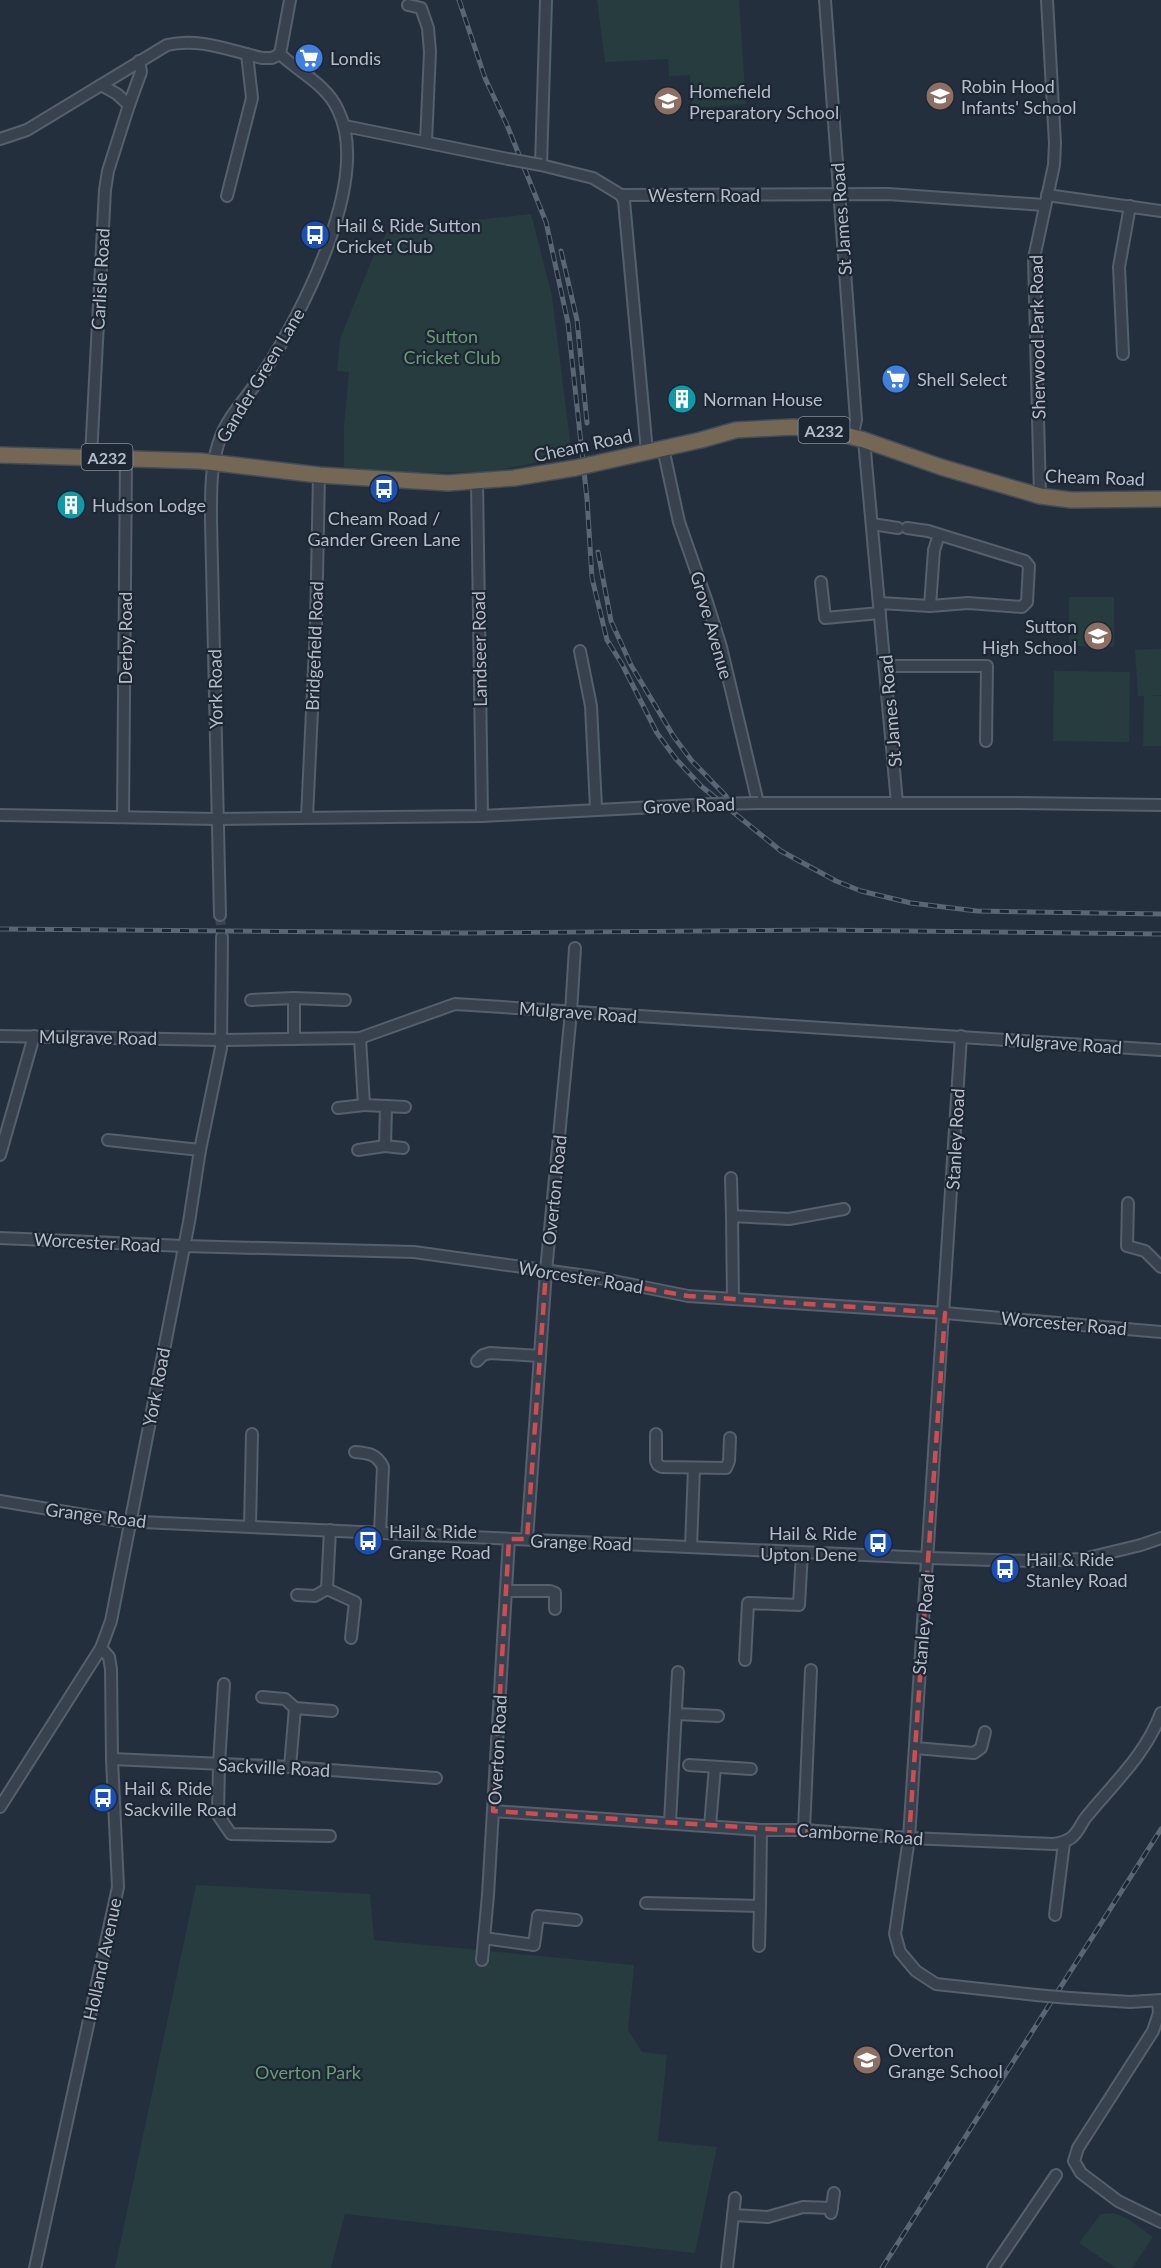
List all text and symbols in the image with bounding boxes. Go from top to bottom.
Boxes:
supermarket icon: Londis [293,42,325,74]
place label: Londis [330,47,381,69]
place label: Robin Hood Infants' School [961,75,1076,118]
place label: Homefield Preparatory School [689,80,839,123]
school or university icon: Robin Hood Infants' School [924,80,956,112]
school or university icon: Homefield Preparatory School [652,85,684,117]
street label: St James Road [826,162,856,276]
street label: Western Road [648,184,760,206]
place label: Hail & Ride Sutton Cricket Club [336,214,481,257]
bus stop icon: Hail & Ride Sutton Cricket Club [299,219,331,251]
street label: Carlisle Road [86,227,114,331]
street label: Sherwood Park Road [1025,255,1049,419]
street label: Gander Green Lane [211,304,309,446]
park label: Sutton Cricket Club [404,325,500,368]
supermarket icon: Shell Select [880,363,912,395]
place label: Shell Select [917,368,1008,390]
building icon: Norman House [666,383,698,415]
place label: Norman House [703,388,823,410]
road number: A232 [798,417,850,443]
street label: Cheam Road [532,424,634,466]
road number: A232 [82,444,132,470]
street label: Cheam Road [1045,464,1145,490]
bus stop icon: Cheam Road / Gander Green Lane [368,473,400,505]
building icon: Hudson Lodge [55,489,87,521]
place label: Hudson Lodge [92,494,206,516]
place label: Cheam Road / Gander Green Lane [307,507,461,550]
street label: Grove Avenue [686,568,738,682]
street label: Bridgefield Road [301,581,327,711]
street label: Landseer Road [467,591,491,707]
street label: Derby Road [114,592,136,684]
place label: Sutton High School [982,615,1077,658]
school or university icon: Sutton High School [1082,620,1114,652]
street label: York Road [203,649,227,729]
street label: St James Road [874,654,906,768]
street label: Grove Road [643,792,735,818]
street label: Mulgrave Road [518,997,638,1027]
street label: Mulgrave Road [39,1025,157,1049]
street label: Mulgrave Road [1003,1028,1123,1058]
street label: Stanley Road [941,1088,969,1190]
street label: Overton Road [537,1134,571,1246]
street label: Worcester Road [33,1228,161,1256]
street label: Worcester Road [517,1256,645,1298]
street label: Worcester Road [1000,1307,1128,1339]
street label: York Road [138,1346,174,1428]
street label: Grange Road [44,1498,148,1532]
place label: Hail & Ride Grange Road [389,1520,491,1563]
place label: Hail & Ride Upton Dene [760,1522,857,1565]
bus stop icon: Hail & Ride Grange Road [352,1525,384,1557]
bus stop icon: Hail & Ride Upton Dene [862,1527,894,1559]
street label: Grange Road [530,1529,632,1555]
place label: Hail & Ride Stanley Road [1026,1548,1128,1591]
bus stop icon: Hail & Ride Stanley Road [989,1553,1021,1585]
street label: Stanley Road [908,1572,938,1676]
street label: Overton Road [483,1694,511,1806]
street label: Sackville Road [217,1753,331,1781]
place label: Hail & Ride Sackville Road [124,1777,236,1820]
bus stop icon: Hail & Ride Sackville Road [87,1782,119,1814]
street label: Camborne Road [796,1819,924,1849]
street label: Holland Avenue [78,1896,126,2022]
place label: Overton Grange School [888,2039,1003,2082]
school or university icon: Overton Grange School [851,2044,883,2076]
park label: Overton Park [255,2061,362,2083]

